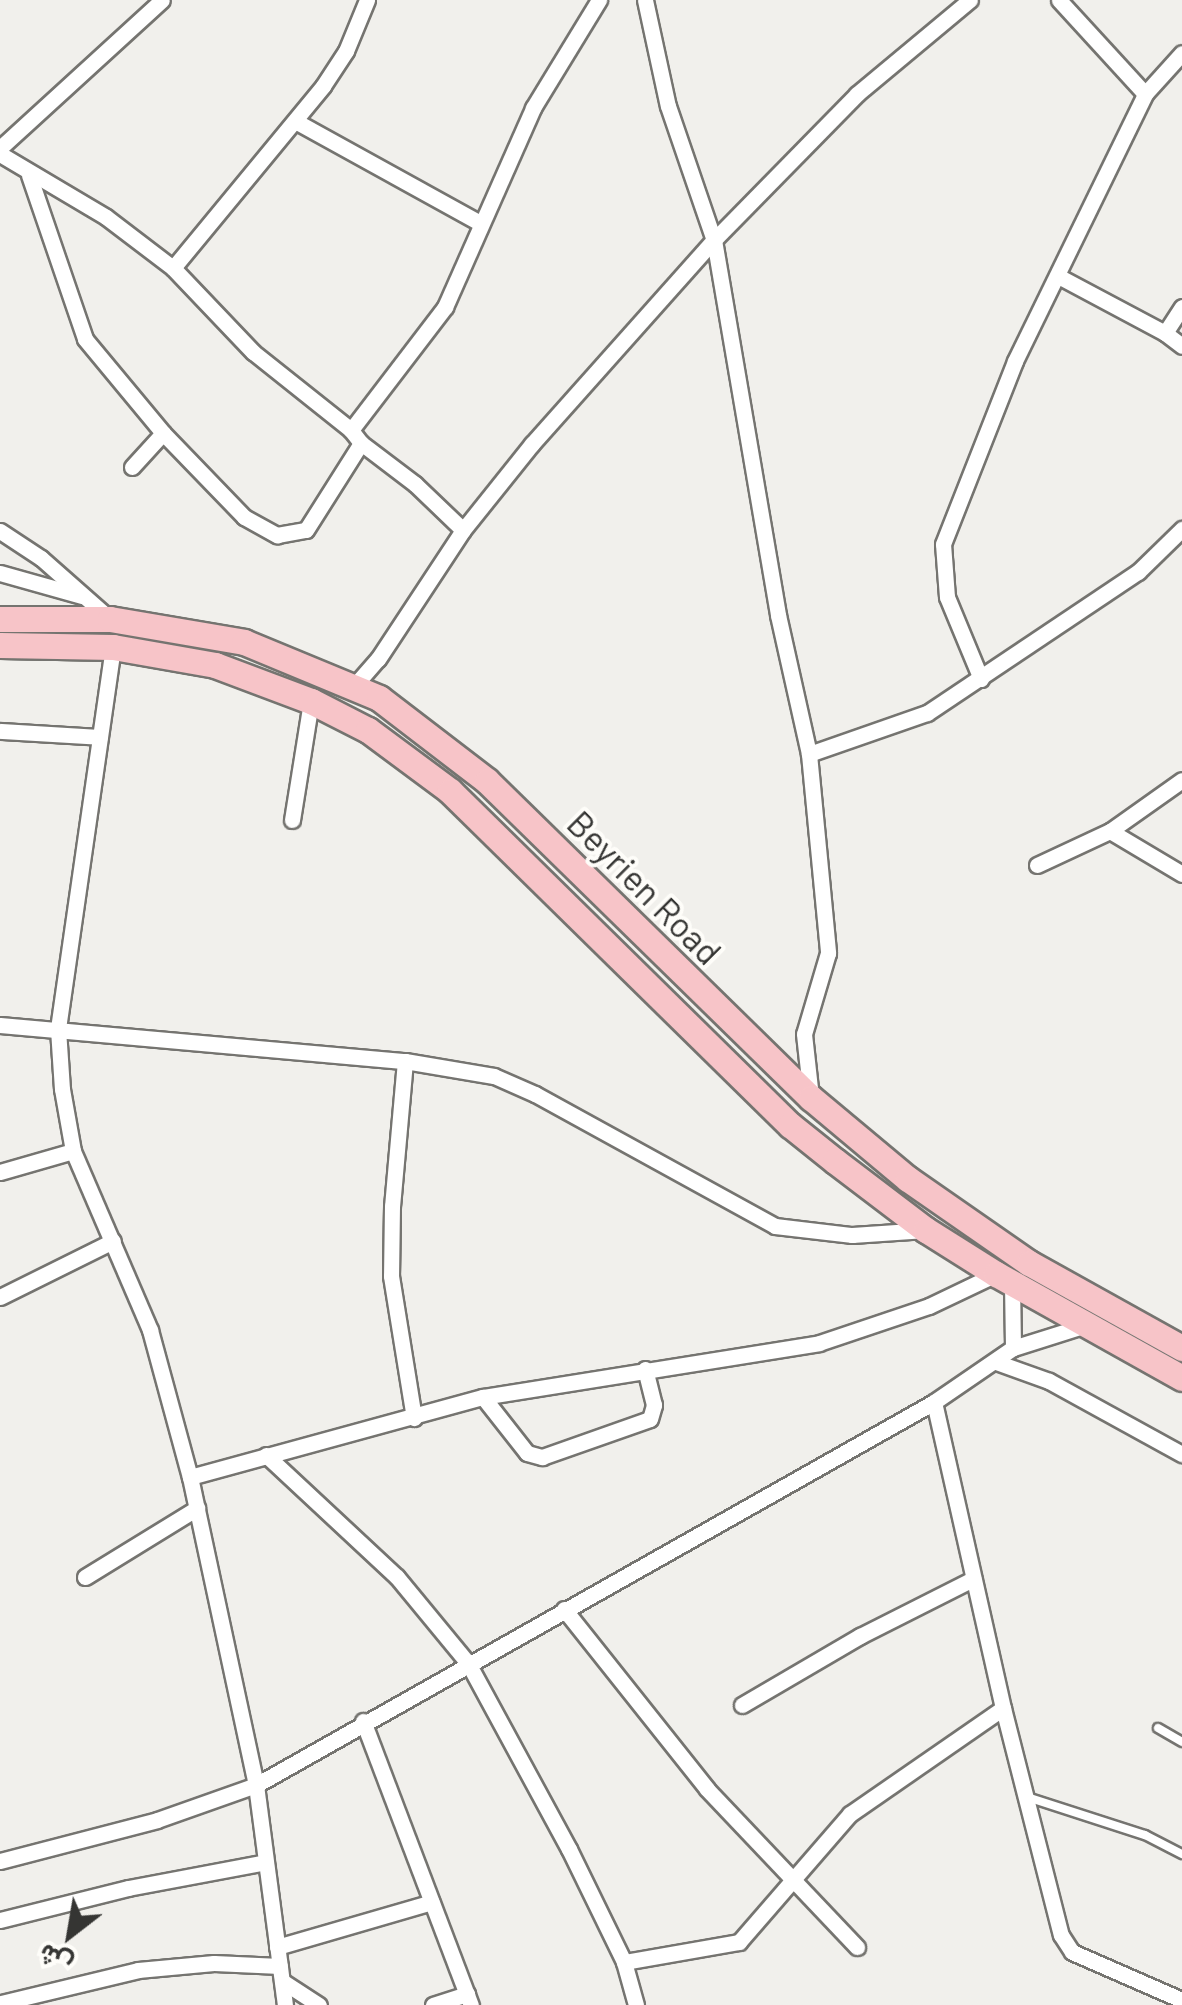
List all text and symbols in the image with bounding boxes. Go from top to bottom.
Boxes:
street label: Beyrien Road [559,801,731,973]
north arrow [20,1885,120,1985]
text: ش [31,1937,78,1984]

